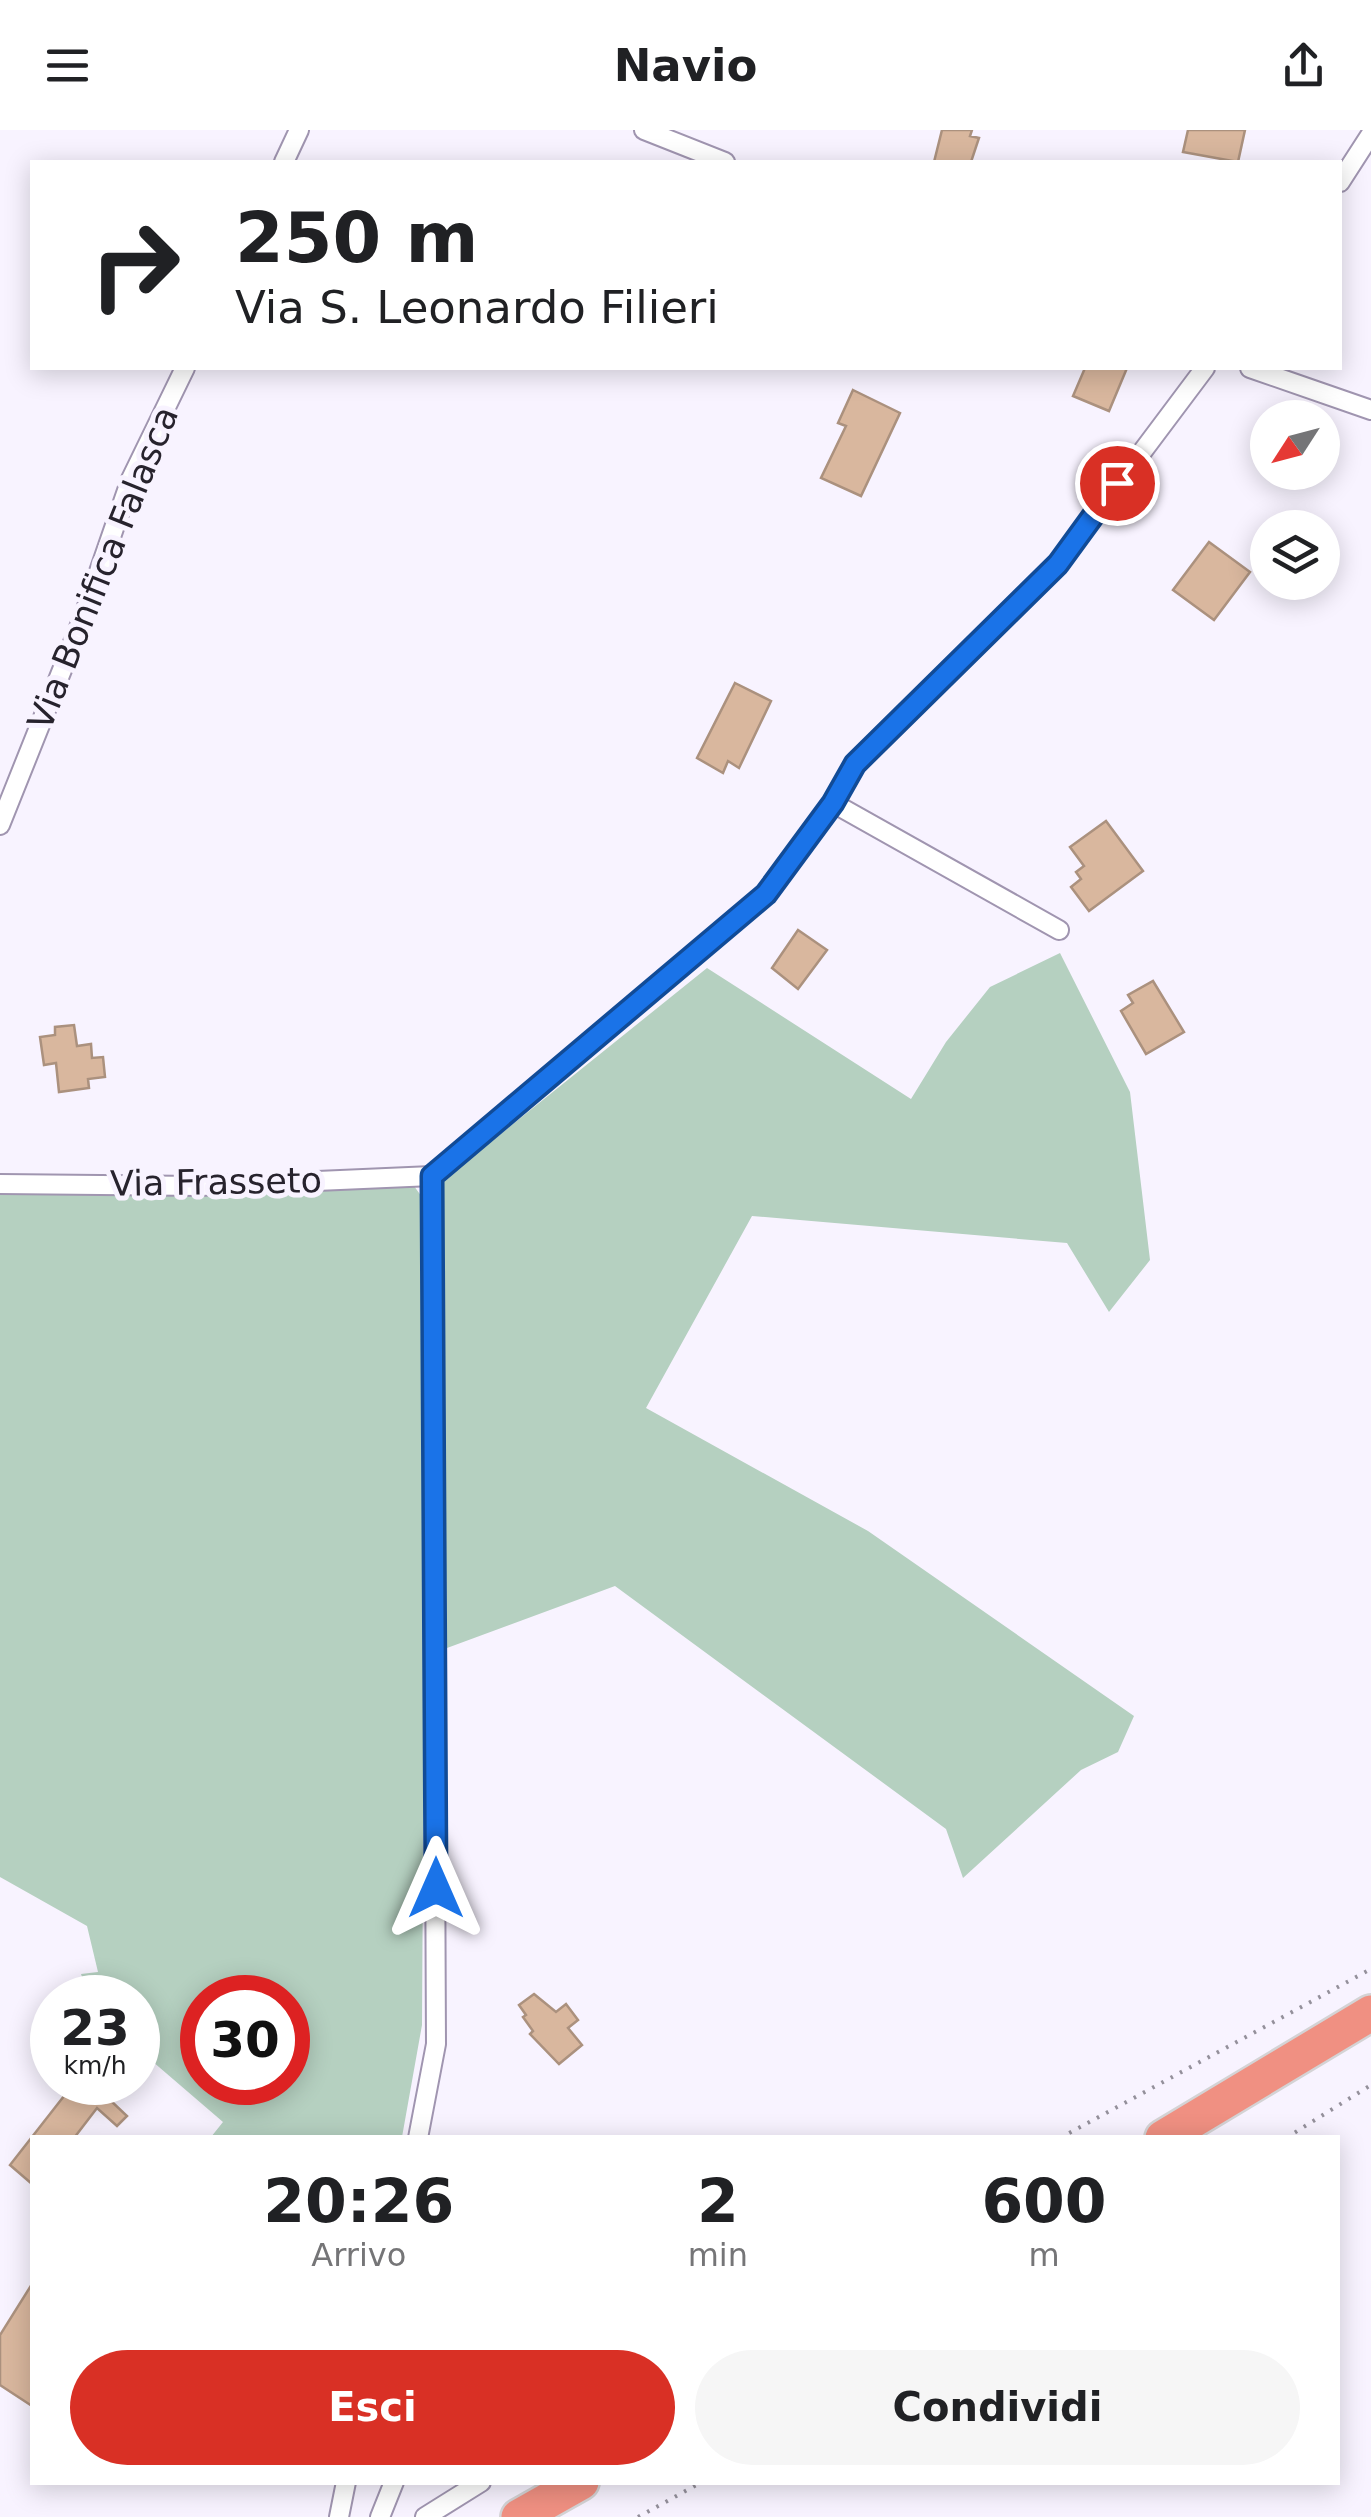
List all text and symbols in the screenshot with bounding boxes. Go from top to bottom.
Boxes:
icon: menu [40,38,95,93]
icon: share [1276,38,1331,93]
text: Navio [614,39,757,92]
text: 250 m [235,197,478,279]
icon: right [70,200,200,330]
text: Via S. Leonardo Filieri [235,281,719,334]
north arrow [1250,400,1340,490]
map controls [1250,400,1340,600]
street label: Via Bonifica Falasca [20,401,186,735]
pin [1075,441,1160,526]
icon: arrive [1090,456,1145,511]
button: layers [1250,510,1340,600]
street label: Via Frasseto [110,1160,322,1204]
position arrow [384,1836,488,1940]
speed limit sign: 30 [180,1975,310,2105]
text: 23 [60,1999,130,2057]
text: km/h [63,2051,127,2080]
text: 20:26 [263,2166,454,2236]
text: 2 [697,2166,739,2236]
text: 600 [981,2166,1107,2236]
text: Arrivo [311,2236,406,2274]
text: min [688,2236,748,2274]
text: m [1028,2236,1060,2274]
button: Esci [70,2350,675,2465]
button: Condividi [695,2350,1300,2465]

